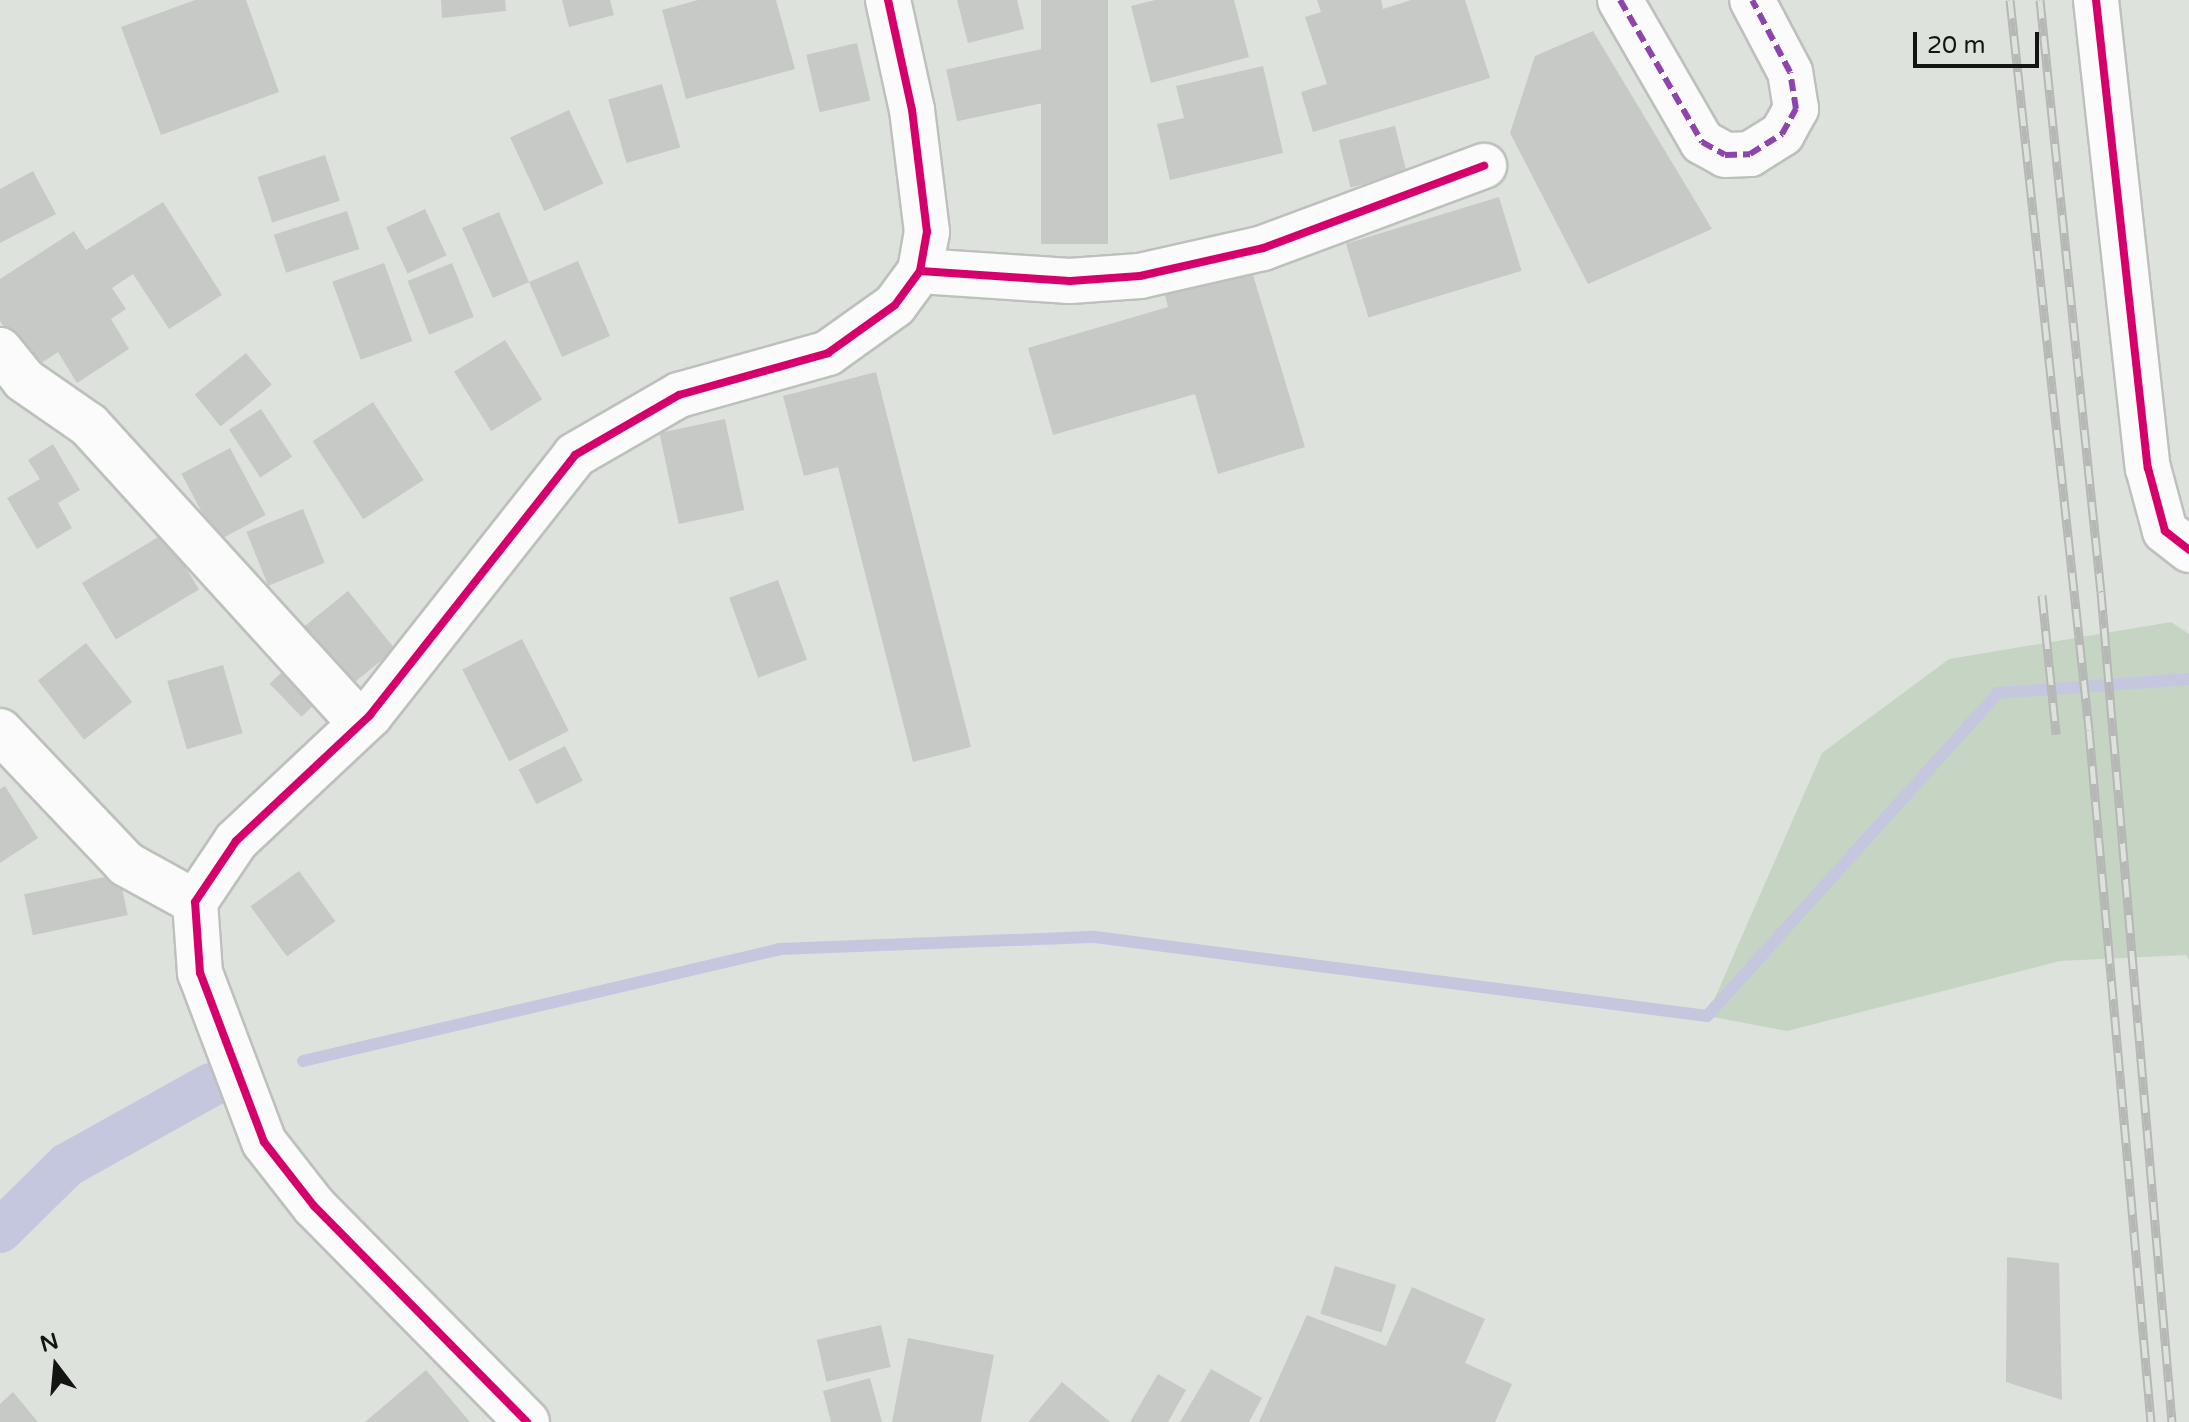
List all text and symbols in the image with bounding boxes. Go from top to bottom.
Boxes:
scale bar [1917,16,2043,66]
text: 20 m [1927,31,1985,60]
north arrow [16,1326,96,1406]
text: N [37,1328,61,1358]

